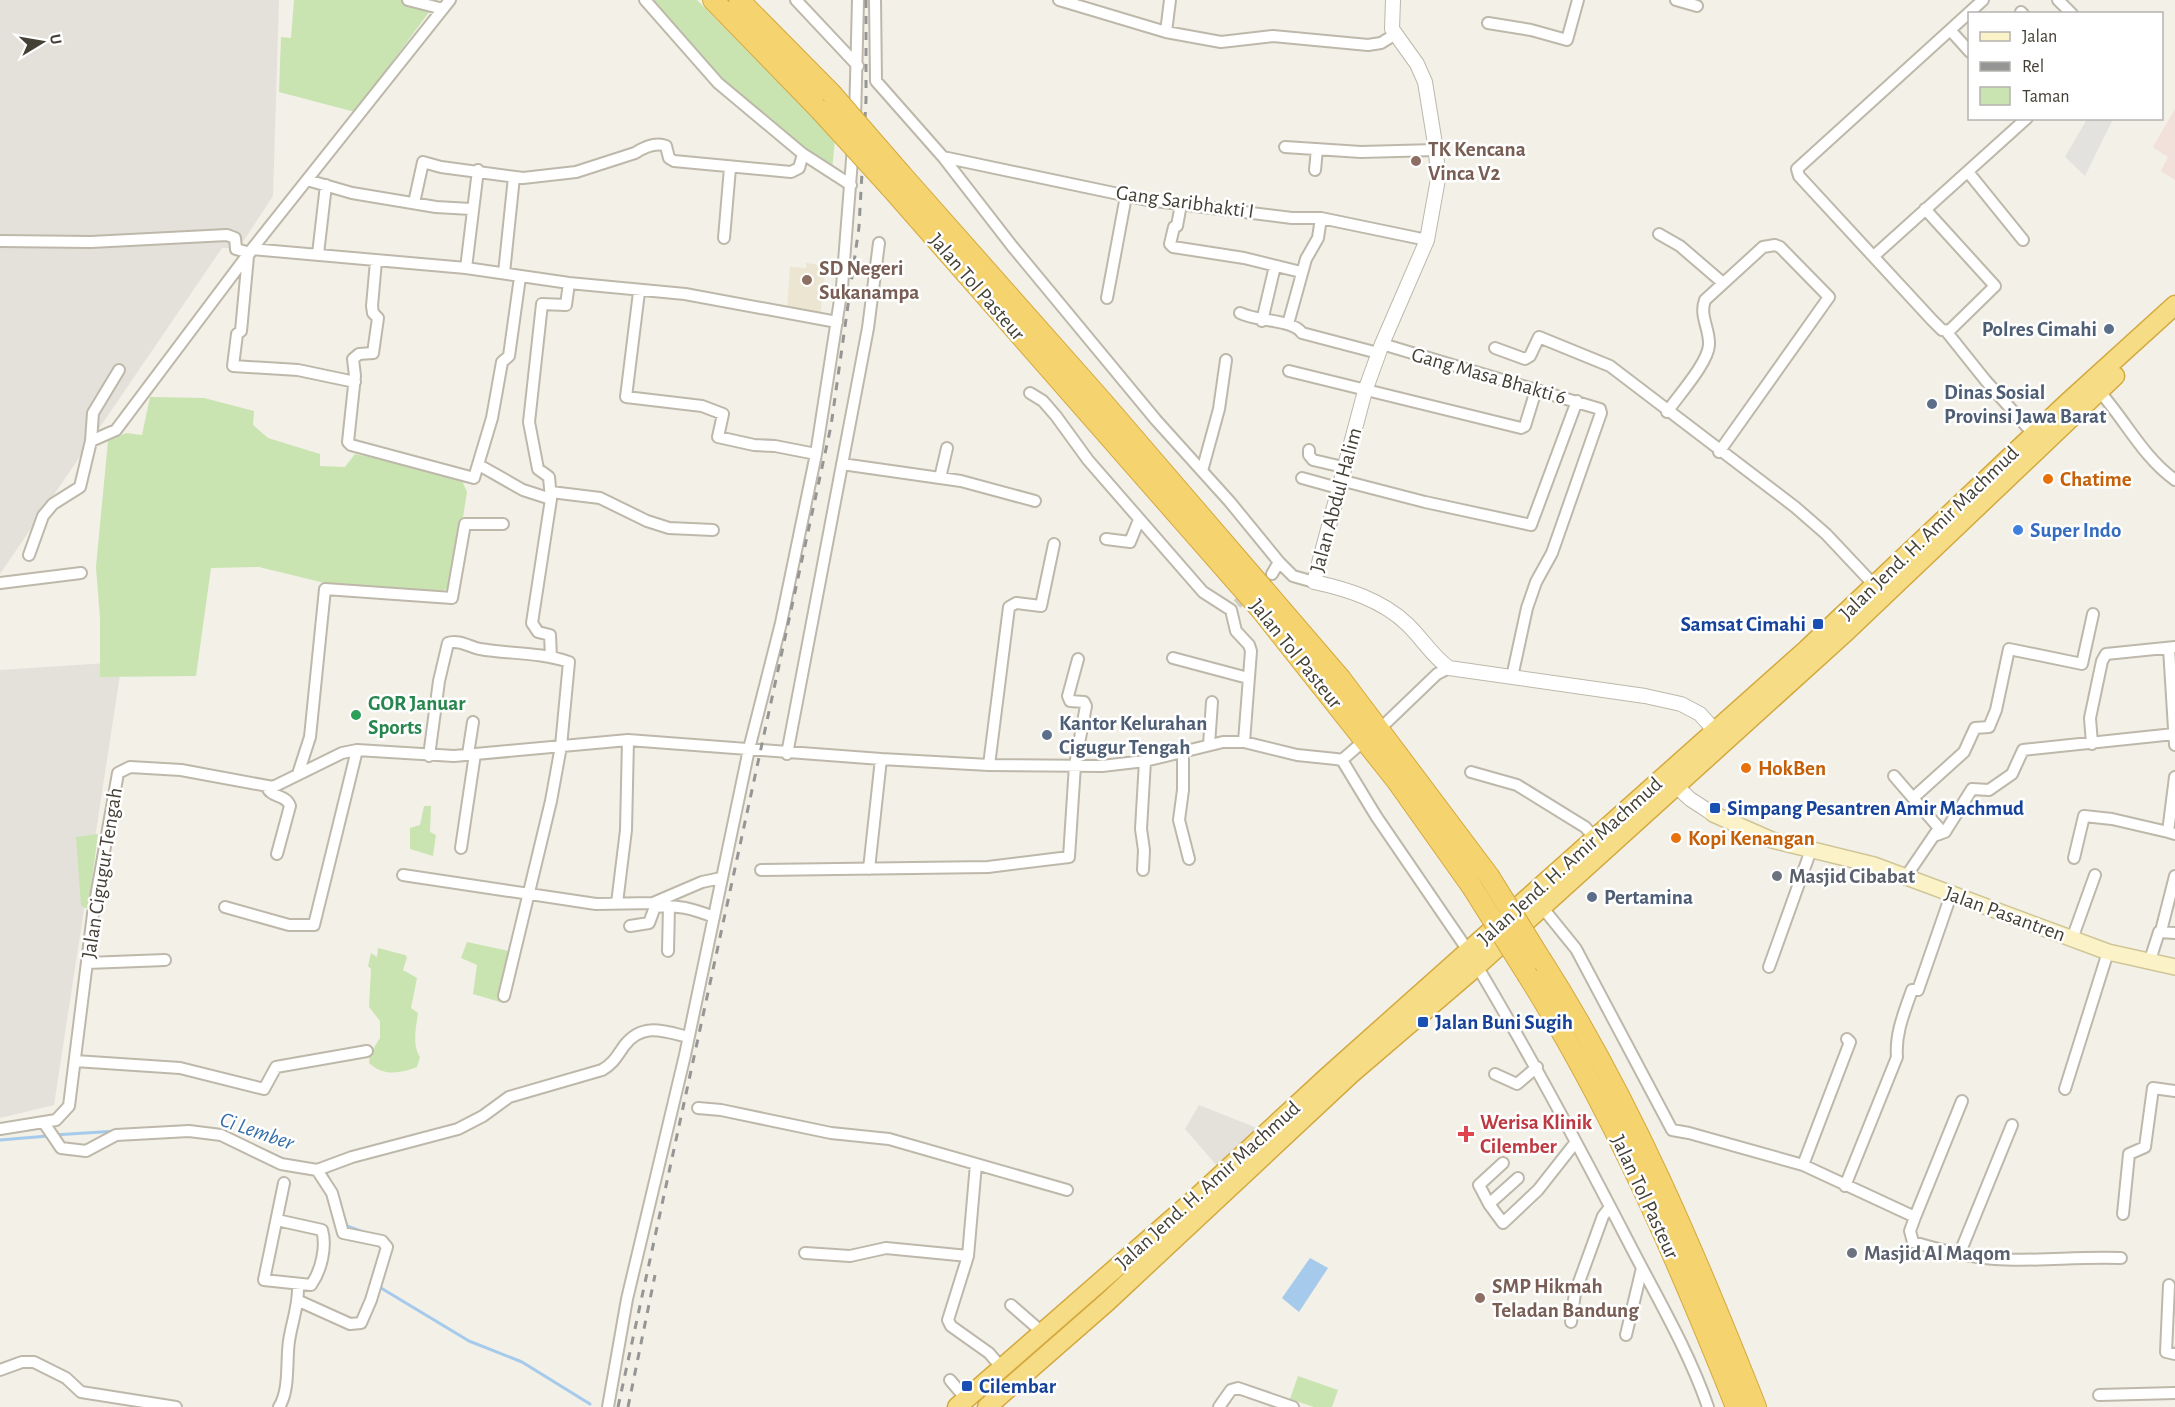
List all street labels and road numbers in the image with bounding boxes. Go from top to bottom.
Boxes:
street label: Gang Saribhakti I [1115,182,1255,222]
street label: Jalan Tol Pasteur [925,230,1029,345]
street label: Gang Masa Bhakti 6 [1409,344,1569,408]
street label: Jalan Abdul Halim [1307,425,1365,575]
street label: Jalan Jend. H. Amir Machmud [1835,442,2023,624]
street label: Jalan Tol Pasteur [1246,595,1346,713]
street label: Jalan Jend. H. Amir Machmud [1474,773,1666,949]
street label: Jalan Cigugur Tengah [78,786,126,960]
street label: Jalan Pasantren [1942,882,2068,946]
street label: Jalan Jend. H. Amir Machmud [1112,1097,1304,1273]
street label: Jalan Tol Pasteur [1607,1132,1683,1262]

